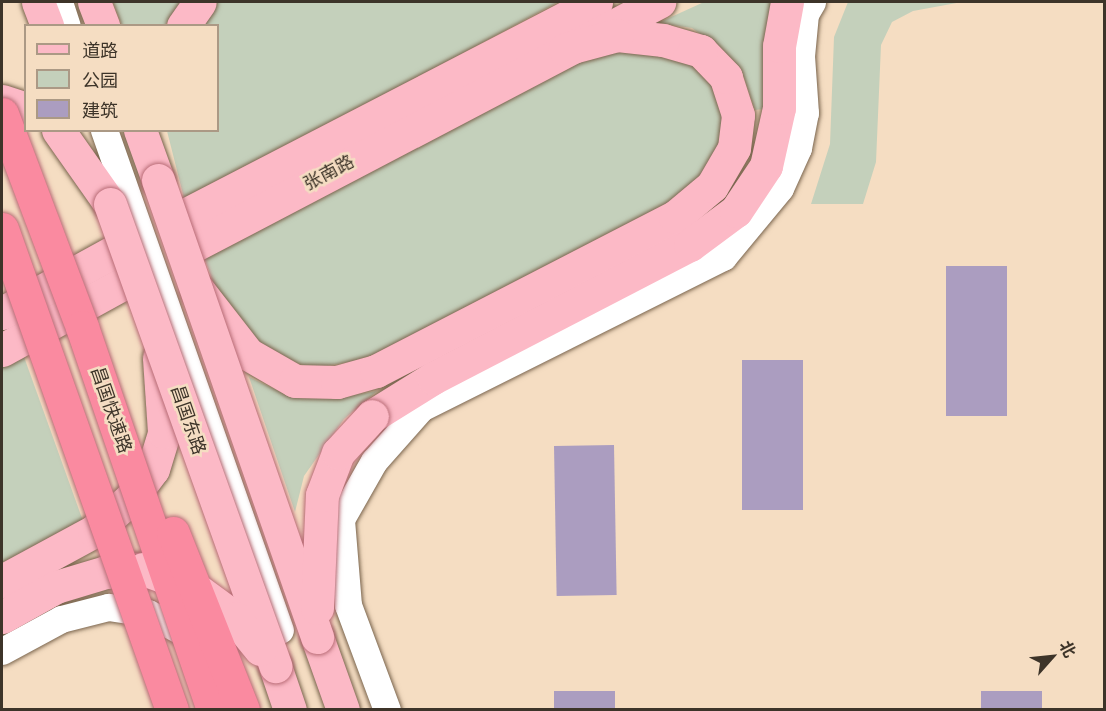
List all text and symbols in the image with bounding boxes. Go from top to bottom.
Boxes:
legend [24,24,219,132]
text: 道路 [82,39,118,62]
text: 公园 [82,69,118,92]
text: 建筑 [82,99,118,122]
street label: 张南路 [300,151,358,195]
street label: 昌国快速路 [86,364,136,456]
street label: 昌国东路 [166,382,210,458]
north arrow [1022,627,1082,687]
text: 北 [1055,637,1081,660]

